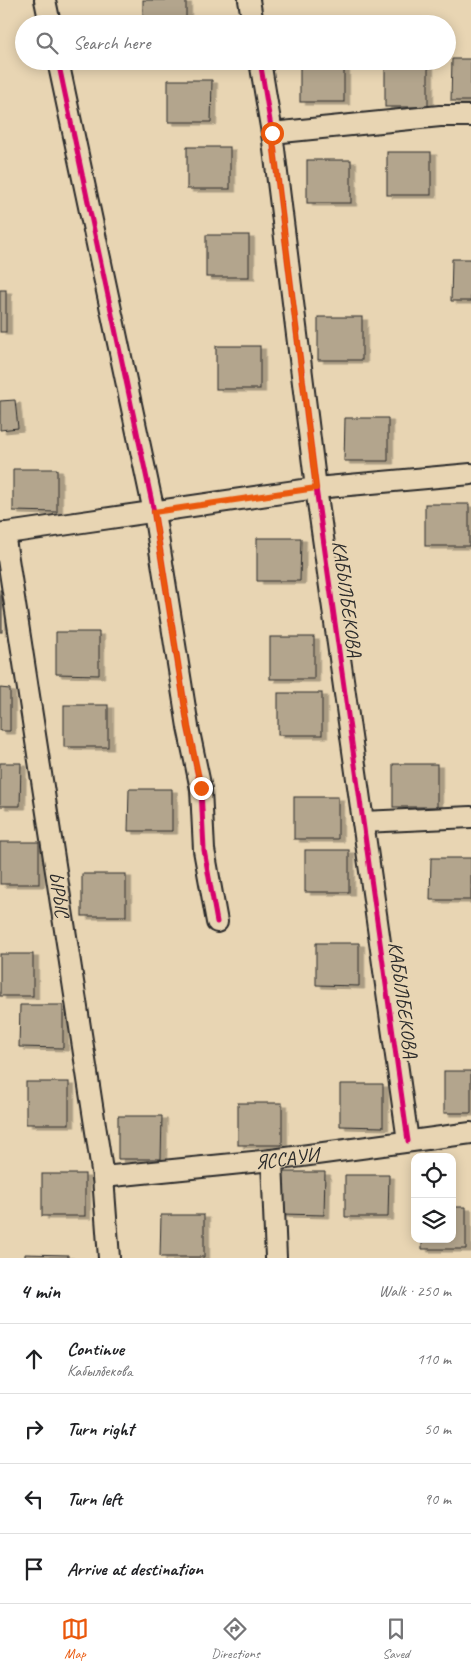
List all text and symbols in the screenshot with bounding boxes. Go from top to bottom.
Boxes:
search box [15,15,456,70]
icon: search [33,29,61,57]
text: Search here [73,31,150,55]
route start [261,122,284,145]
street label: КАБЫЛБЕКОВА [326,539,368,660]
route end [190,777,213,800]
street label: ЫРЫС [44,870,76,922]
street label: КАБЫЛБЕКОВА [382,940,424,1061]
street label: ЯССАУИ [254,1141,324,1174]
map controls [411,1153,456,1243]
button: locate [411,1153,456,1198]
button: layers [411,1198,456,1243]
text: 4 min [20,1278,60,1304]
text: Walk · 250 m [379,1281,451,1301]
text: Continue [67,1337,124,1361]
icon: ahead [20,1345,48,1373]
text: 110 m [417,1349,451,1369]
text: Кабылбекова [67,1361,132,1381]
icon: right [20,1415,48,1443]
text: Turn right [67,1417,134,1441]
text: 50 m [424,1419,451,1439]
icon: left [20,1485,48,1513]
text: Turn left [67,1487,122,1511]
text: 90 m [424,1489,451,1509]
icon: arrive [20,1555,48,1583]
text: Arrive at destination [67,1557,203,1581]
tab: Map [61,1615,89,1662]
tab: Directions [211,1615,260,1662]
tab: Saved [382,1615,410,1662]

